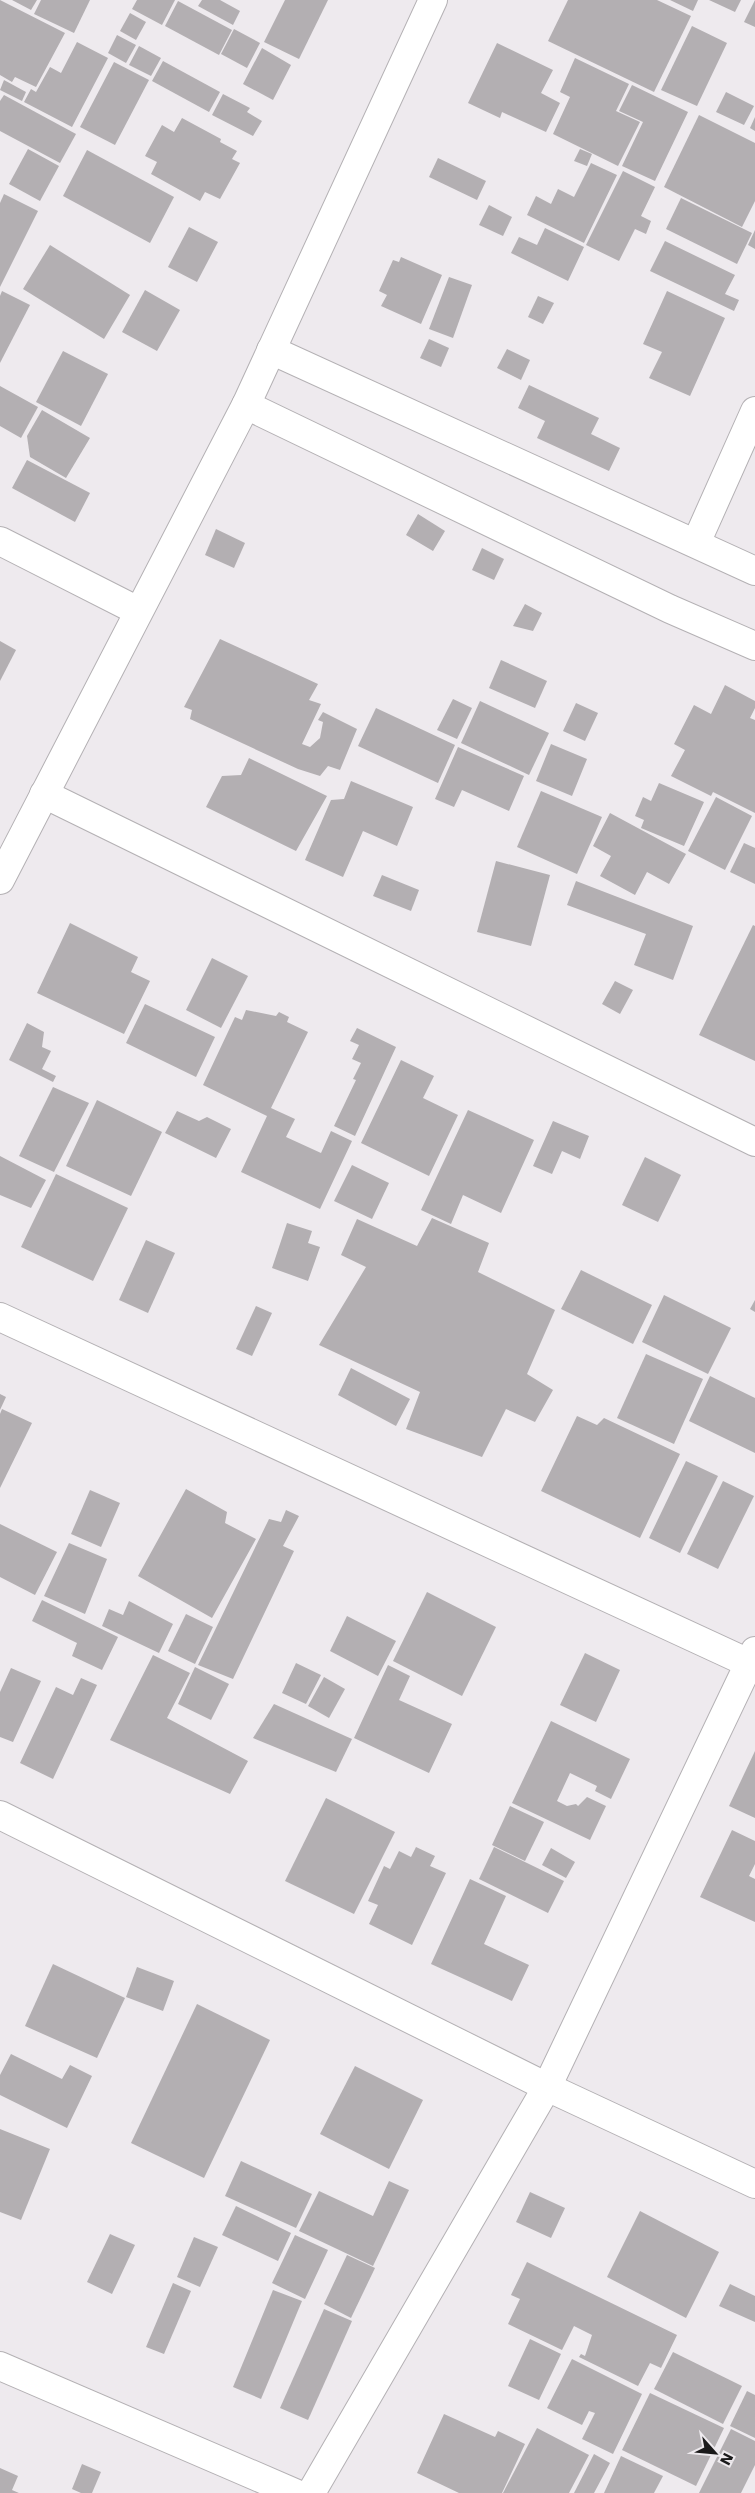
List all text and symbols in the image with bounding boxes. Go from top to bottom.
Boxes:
north arrow [690,2428,740,2478]
text: N [717,2450,736,2468]

